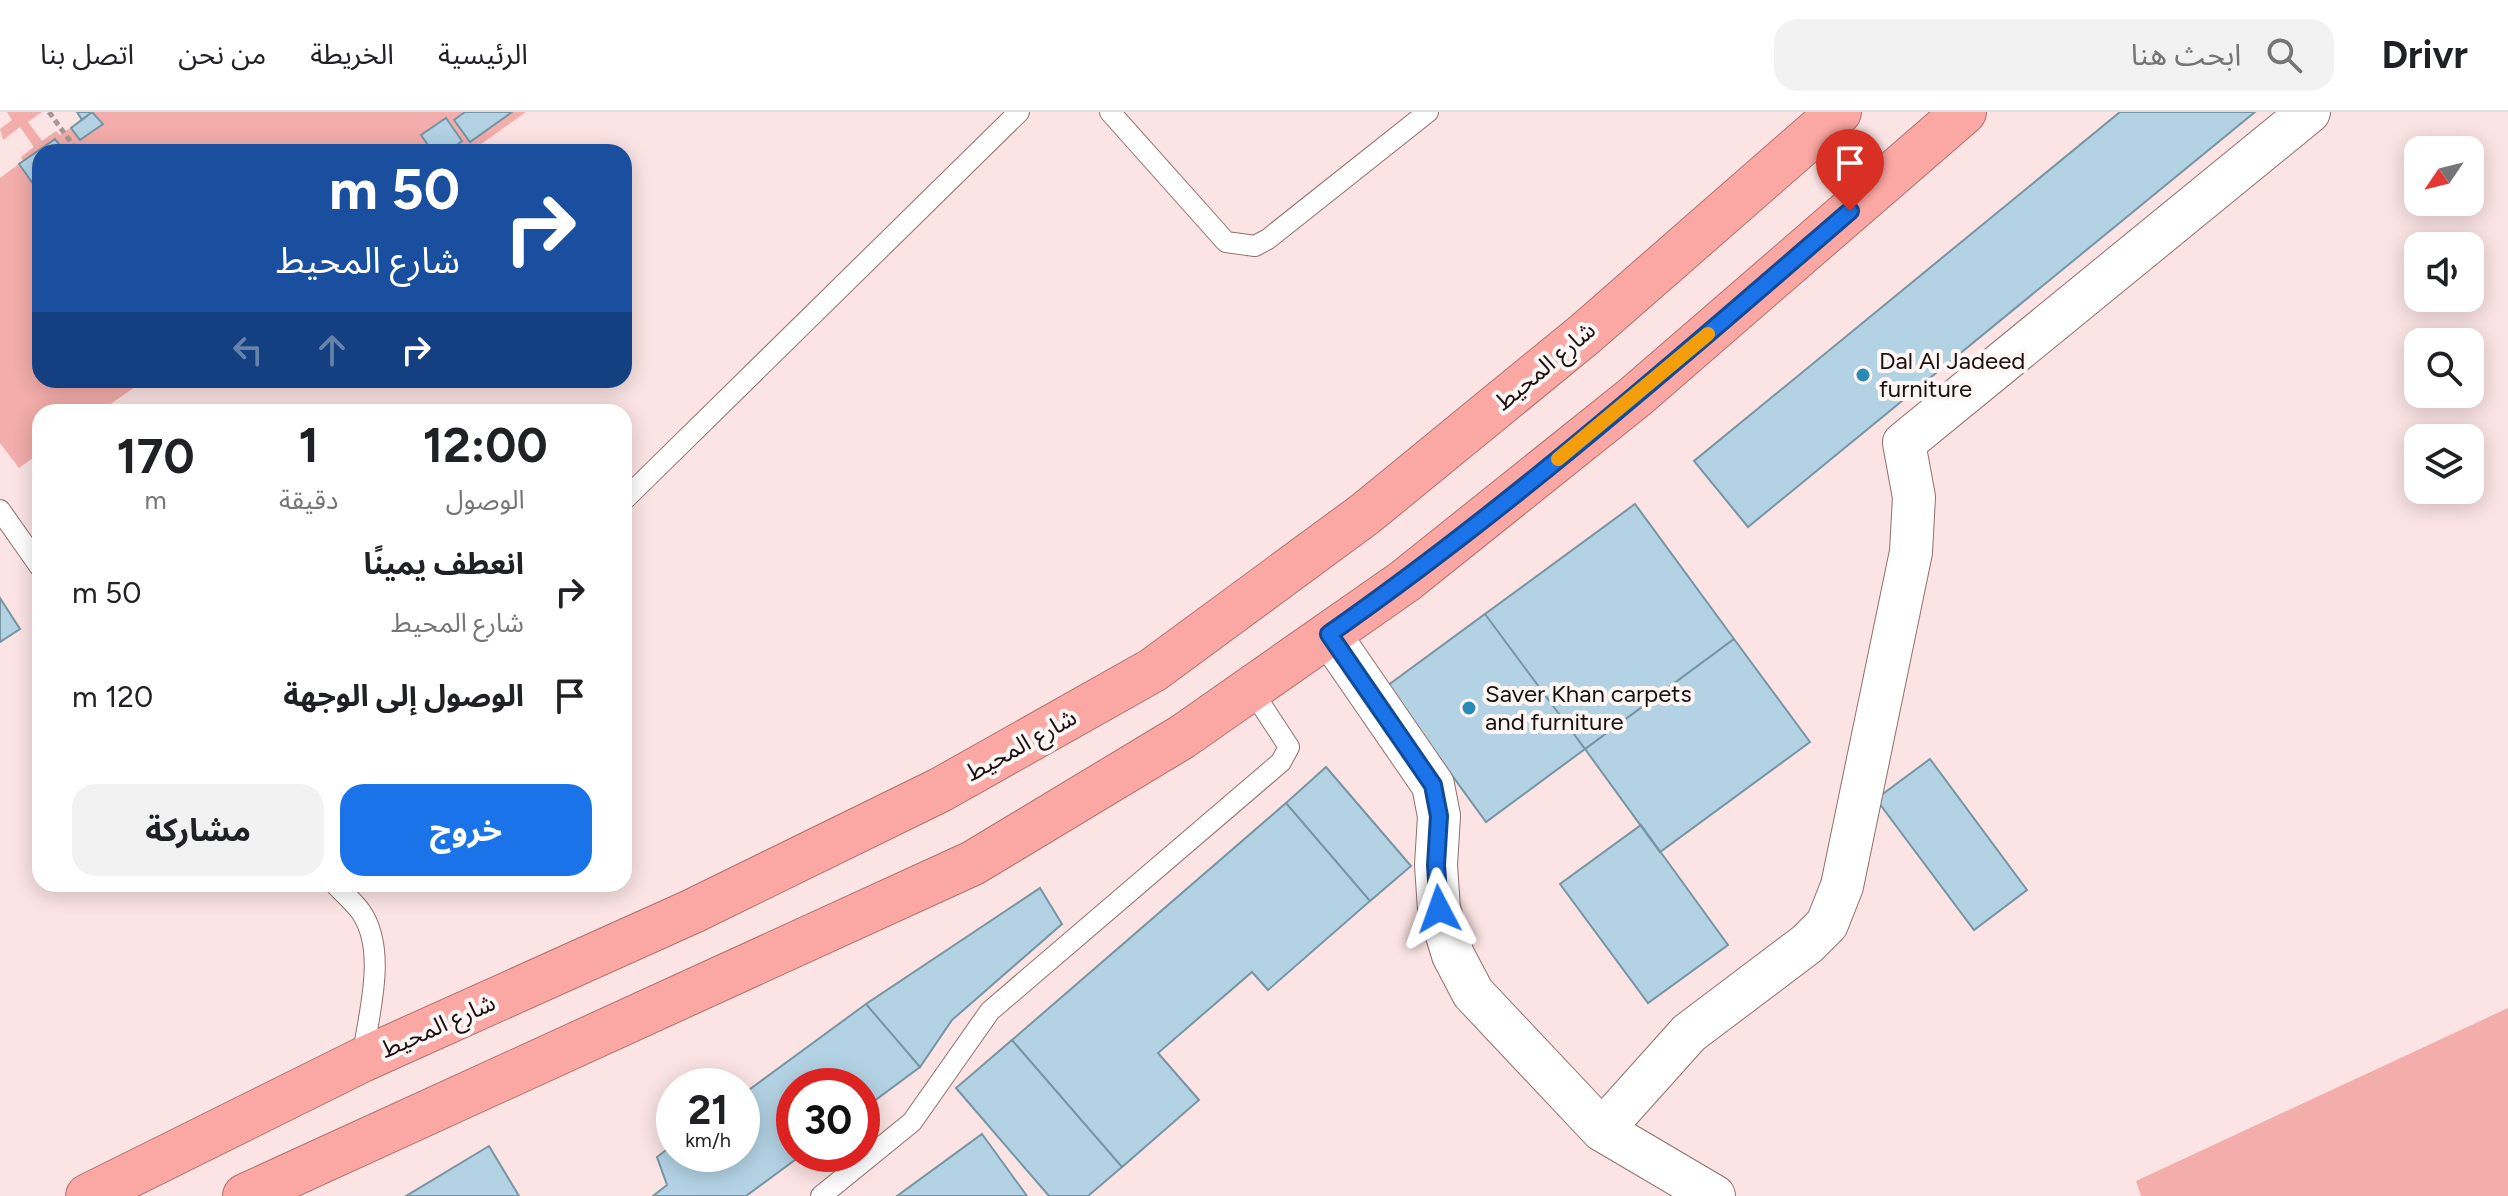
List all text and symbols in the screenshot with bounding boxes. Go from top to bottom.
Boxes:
search box [1774,19,2334,91]
text: Drivr [2382,32,2468,78]
icon: search [2262,33,2306,77]
text: ابحث هنا [2131,36,2242,73]
text: اتصل بنا [40,37,134,71]
text: من نحن [178,37,266,71]
text: الخريطة [310,37,394,71]
text: الرئيسية [438,37,528,71]
pin [1816,129,1884,211]
north arrow [2404,136,2484,216]
map controls [2404,136,2484,504]
icon: arrive [1828,141,1872,185]
text: 50 m [329,156,460,223]
icon: right [488,176,592,280]
button: sound [2404,232,2484,312]
text: شارع المحيط [276,239,460,282]
street label: شارع المحيط [1488,315,1603,418]
icon: left [226,328,270,372]
icon: ahead [310,328,354,372]
icon: right [394,328,438,372]
button: search [2404,328,2484,408]
place label: Dal Al Jadeed furniture [1879,346,2025,403]
marker: Dal Al Jadeed furniture [1854,366,1872,384]
text: 1 [299,416,319,474]
text: 12:00 [423,416,548,474]
button: layers [2404,424,2484,504]
text: 170 [117,427,195,485]
text: m [144,484,167,516]
text: دقيقة [279,484,338,516]
text: الوصول [446,484,525,516]
text: انعطف يمينًا [363,545,524,582]
icon: right [548,570,592,614]
text: 50 m [72,574,141,611]
text: شارع المحيط [391,607,524,639]
icon: arrive [548,674,592,718]
text: الوصول إلى الوجهة [283,677,524,714]
text: 120 m [72,678,153,715]
place label: Saver Khan carpets and furniture [1485,679,1692,736]
marker: Saver Khan carpets and furniture [1460,699,1478,717]
street label: شارع المحيط [960,702,1083,790]
button: مشاركة [72,784,324,876]
button: خروج [340,784,592,876]
position arrow [1397,867,1481,951]
street label: شارع المحيط [376,987,501,1066]
speed limit sign: 30 [776,1068,880,1172]
text: 21 [688,1086,728,1134]
text: km/h [685,1128,731,1152]

